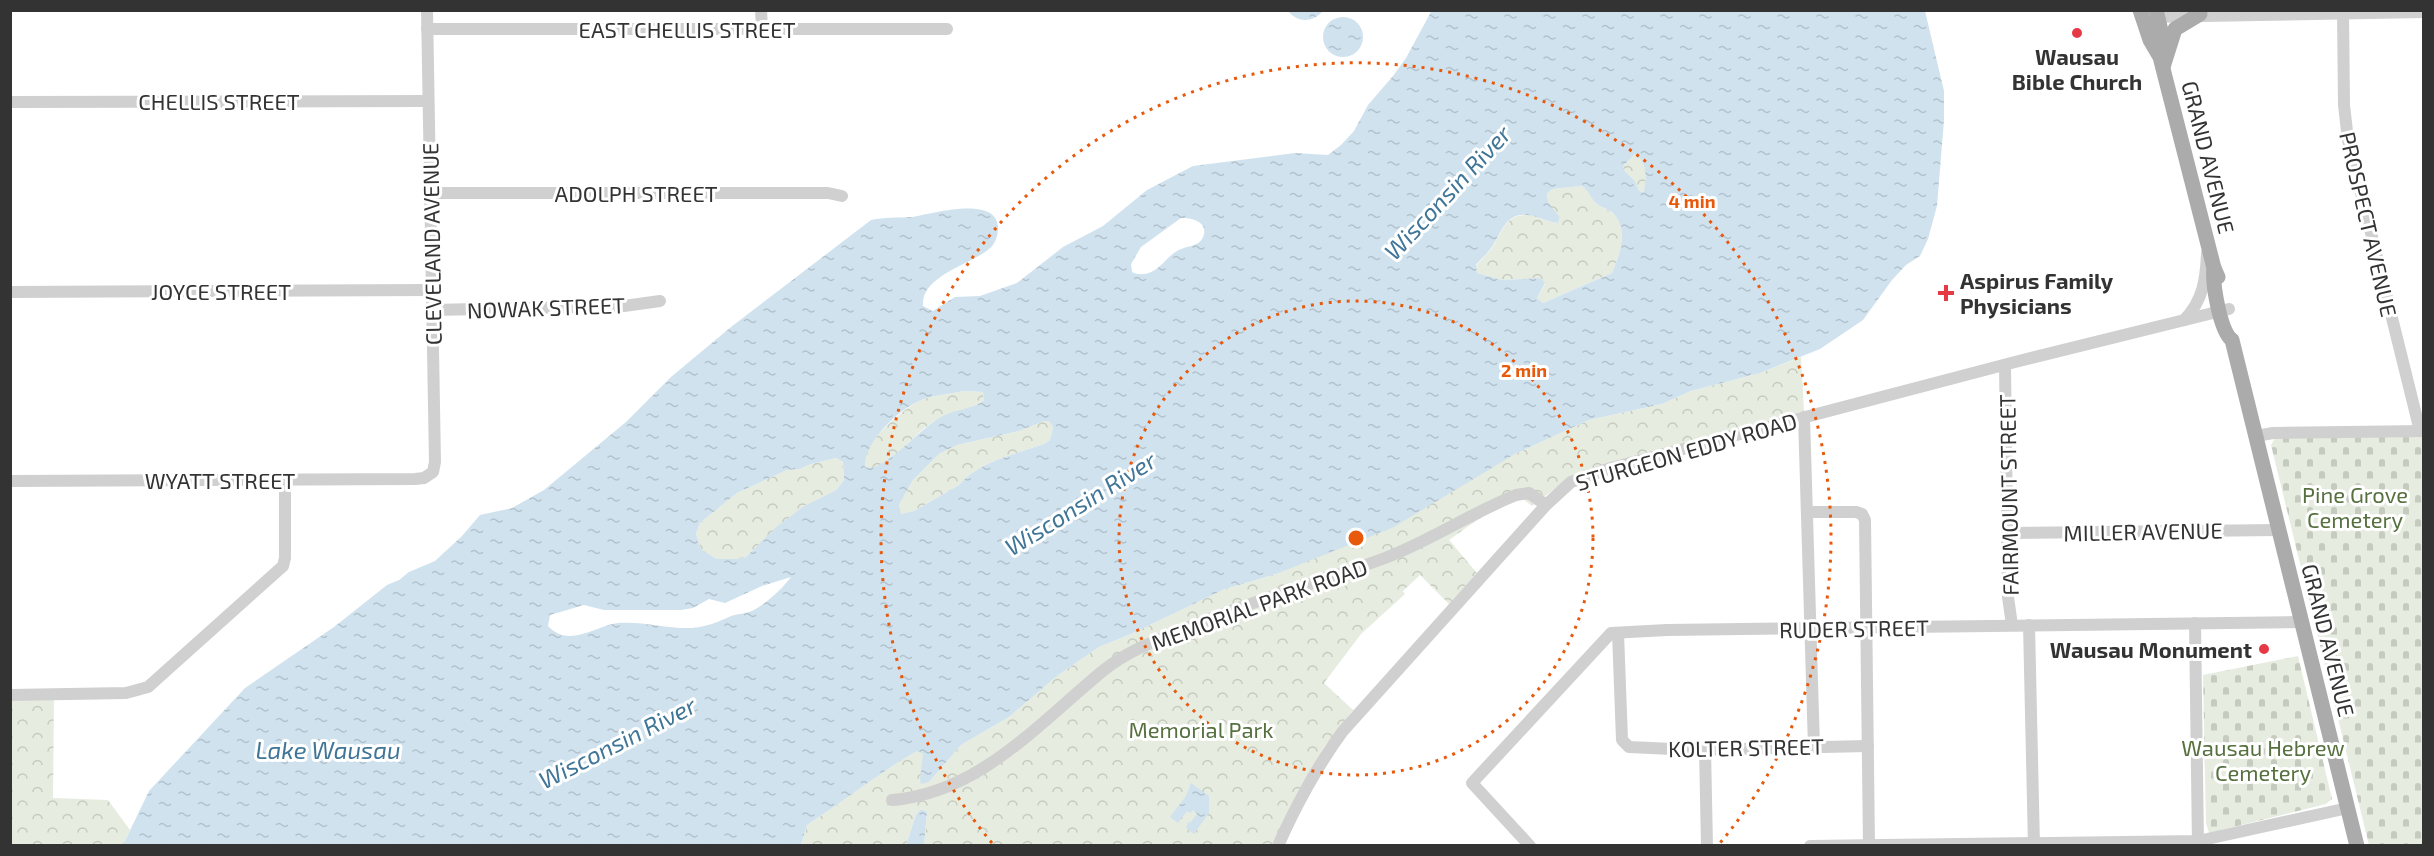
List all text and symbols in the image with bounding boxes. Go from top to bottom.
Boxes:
street label: EAST CHELLIS STREET [579,16,796,42]
marker: Wausau Bible Church [2070,26,2084,40]
place label: Wausau Bible Church [2012,43,2142,94]
street label: GRAND AVENUE [2177,78,2241,236]
street label: CHELLIS STREET [138,88,300,114]
water label: Wisconsin River [1377,119,1517,265]
street label: PROSPECT AVENUE [2335,129,2403,319]
street label: CLEVELAND AVENUE [416,143,446,345]
street label: ADOLPH STREET [554,180,718,206]
text: 4 min [1669,190,1716,212]
place label: Aspirus Family Physicians [1960,267,2114,319]
street label: JOYCE STREET [151,278,291,304]
marker: Aspirus Family Physicians [1937,284,1955,302]
street label: NOWAK STREET [467,291,626,323]
text: 2 min [1501,359,1547,381]
street label: FAIRMOUNT STREET [1993,394,2023,596]
street label: STURGEON EDDY ROAD [1572,407,1800,495]
water label: Wisconsin River [999,445,1161,561]
street label: WYATT STREET [145,467,296,493]
park label: Pine Grove Cemetery [2302,481,2408,532]
street label: MILLER AVENUE [2063,517,2223,545]
centre of rings [1346,528,1366,548]
street label: MEMORIAL PARK ROAD [1147,553,1371,655]
street label: GRAND AVENUE [2297,561,2361,719]
street label: RUDER STREET [1779,614,1929,642]
place label: Wausau Monument [2050,636,2252,662]
marker: Wausau Monument [2257,642,2271,656]
water label: Wisconsin River [533,690,701,794]
park label: Memorial Park [1128,716,1274,742]
street label: KOLTER STREET [1668,733,1824,761]
park label: Wausau Hebrew Cemetery [2181,734,2345,785]
water label: Lake Wausau [255,735,401,764]

